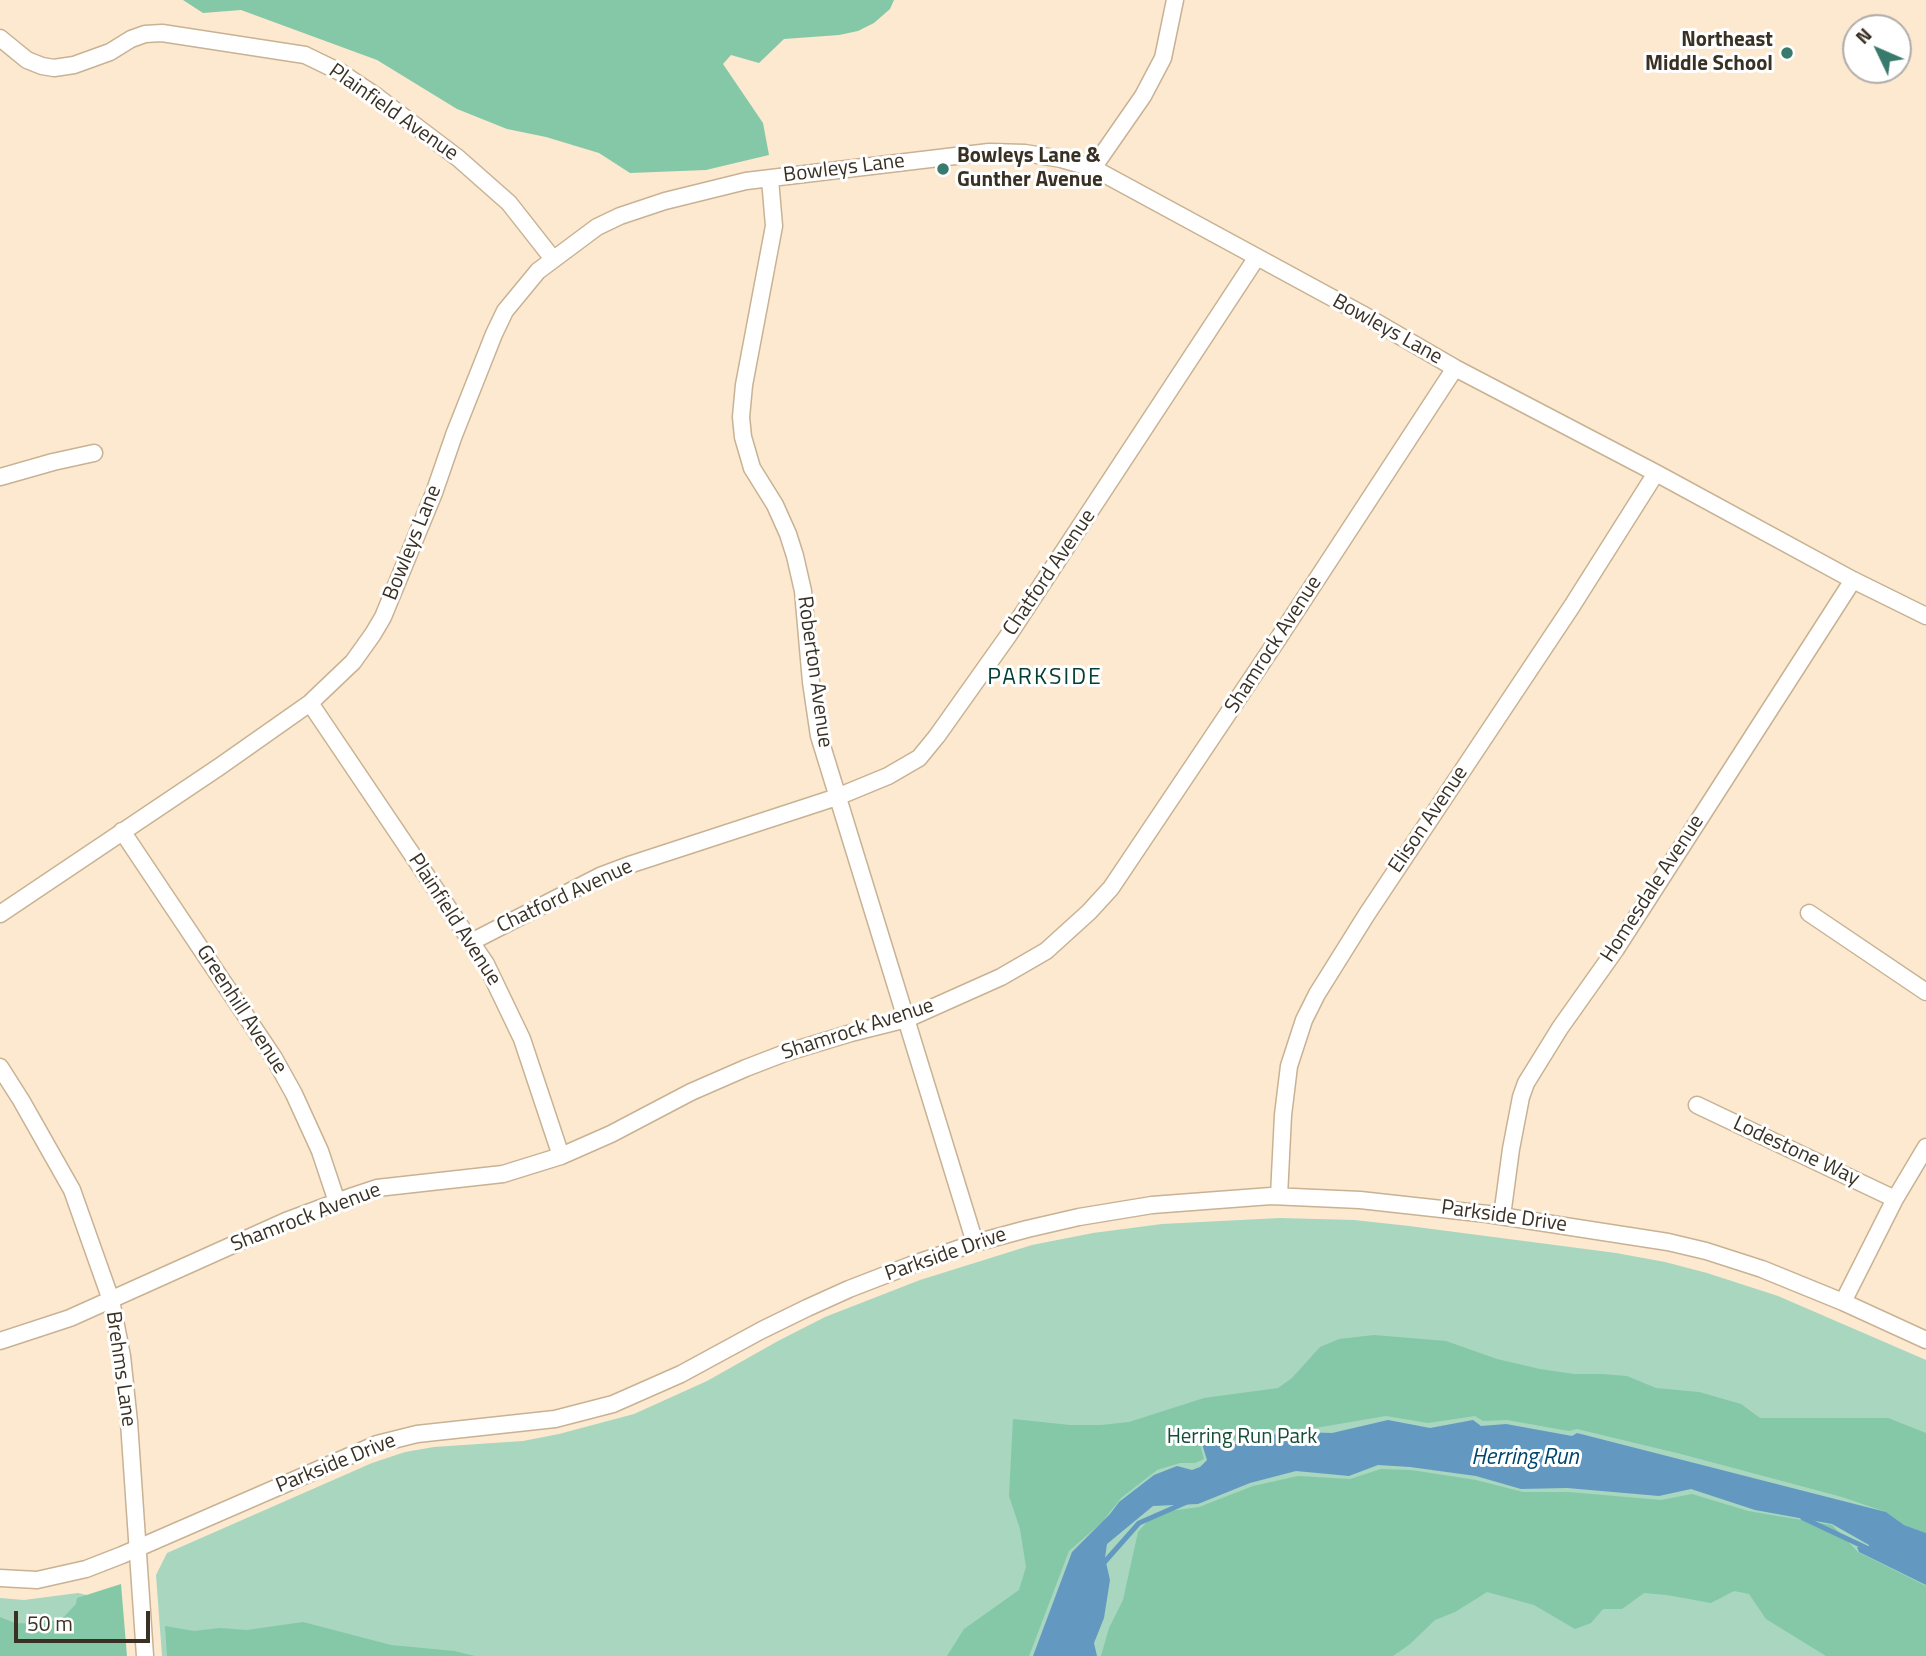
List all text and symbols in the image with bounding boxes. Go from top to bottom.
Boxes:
north arrow [1842,14,1912,84]
text: N [1848,21,1878,50]
place label: Northeast Middle School [1645,28,1773,78]
marker: Northeast Middle School [1779,45,1795,61]
street label: Plainfield Avenue [323,59,463,167]
place label: Bowleys Lane & Gunther Avenue [957,144,1103,194]
street label: Bowleys Lane [782,149,906,189]
marker: Bowleys Lane & Gunther Avenue [935,161,951,177]
street label: Bowleys Lane [1328,289,1446,371]
street label: Bowleys Lane [378,482,448,604]
street label: Chatford Avenue [998,505,1102,641]
street label: Shamrock Avenue [1220,572,1328,718]
street label: Roberton Avenue [791,595,837,749]
district label: PARKSIDE [988,664,1102,692]
street label: Elison Avenue [1384,762,1474,878]
street label: Homesdale Avenue [1596,811,1710,967]
street label: Plainfield Avenue [402,849,506,991]
street label: Chatford Avenue [493,855,637,939]
street label: Greenhill Avenue [190,941,292,1079]
street label: Shamrock Avenue [779,994,937,1066]
street label: Lodestone Way [1729,1112,1863,1192]
street label: Shamrock Avenue [228,1178,384,1258]
street label: Parkside Drive [1439,1196,1569,1238]
street label: Parkside Drive [882,1222,1010,1288]
street label: Brehms Lane [99,1310,141,1428]
park label: Herring Run Park [1167,1425,1317,1451]
street label: Parkside Drive [272,1429,400,1499]
water label: Herring Run [1471,1444,1579,1472]
scale bar [18,1596,154,1640]
text: 50 m [27,1607,73,1639]

